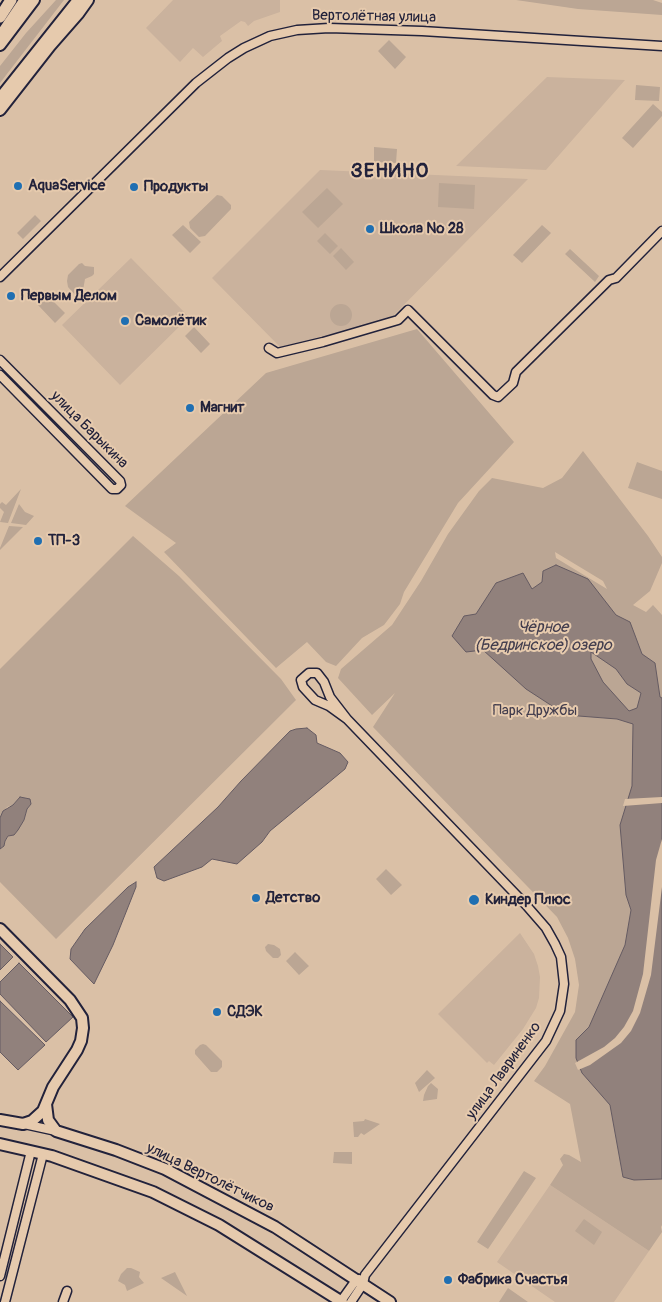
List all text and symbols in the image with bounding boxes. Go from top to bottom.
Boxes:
street label: Вертолётная улица [312,7,436,27]
district label: ЗЕНИНО [350,160,430,184]
place label: AquaService [28,177,105,195]
place label: Продукты [144,178,208,196]
marker: AquaService [12,180,24,192]
marker: Продукты [128,181,140,193]
place label: Школа № 28 [380,220,464,238]
marker: Школа № 28 [364,223,376,235]
place label: Первым Делом [21,287,117,305]
marker: Первым Делом [5,290,17,302]
place label: Самолётик [135,312,207,330]
marker: Самолётик [119,315,131,327]
street label: улица Барыкина [47,388,131,472]
place label: Магнит [200,399,245,417]
marker: Магнит [184,402,196,414]
place label: ТП-3 [48,532,80,550]
marker: ТП-3 [32,535,44,547]
water label: Чёрное (Бедринское) озеро [474,618,612,656]
park label: Парк Дружбы [493,702,577,720]
place label: Детство [266,889,320,907]
place label: Киндер Плюс [485,891,571,909]
marker: Детство [250,892,262,904]
marker: Киндер Плюс [467,893,481,907]
place label: СДЭК [227,1003,263,1021]
marker: СДЭК [211,1006,223,1018]
street label: улица Лавриненко [463,1019,545,1123]
street label: улица Вертолётчиков [143,1139,277,1217]
place label: Фабрика Счастья [458,1271,567,1289]
marker: Фабрика Счастья [442,1274,454,1286]

